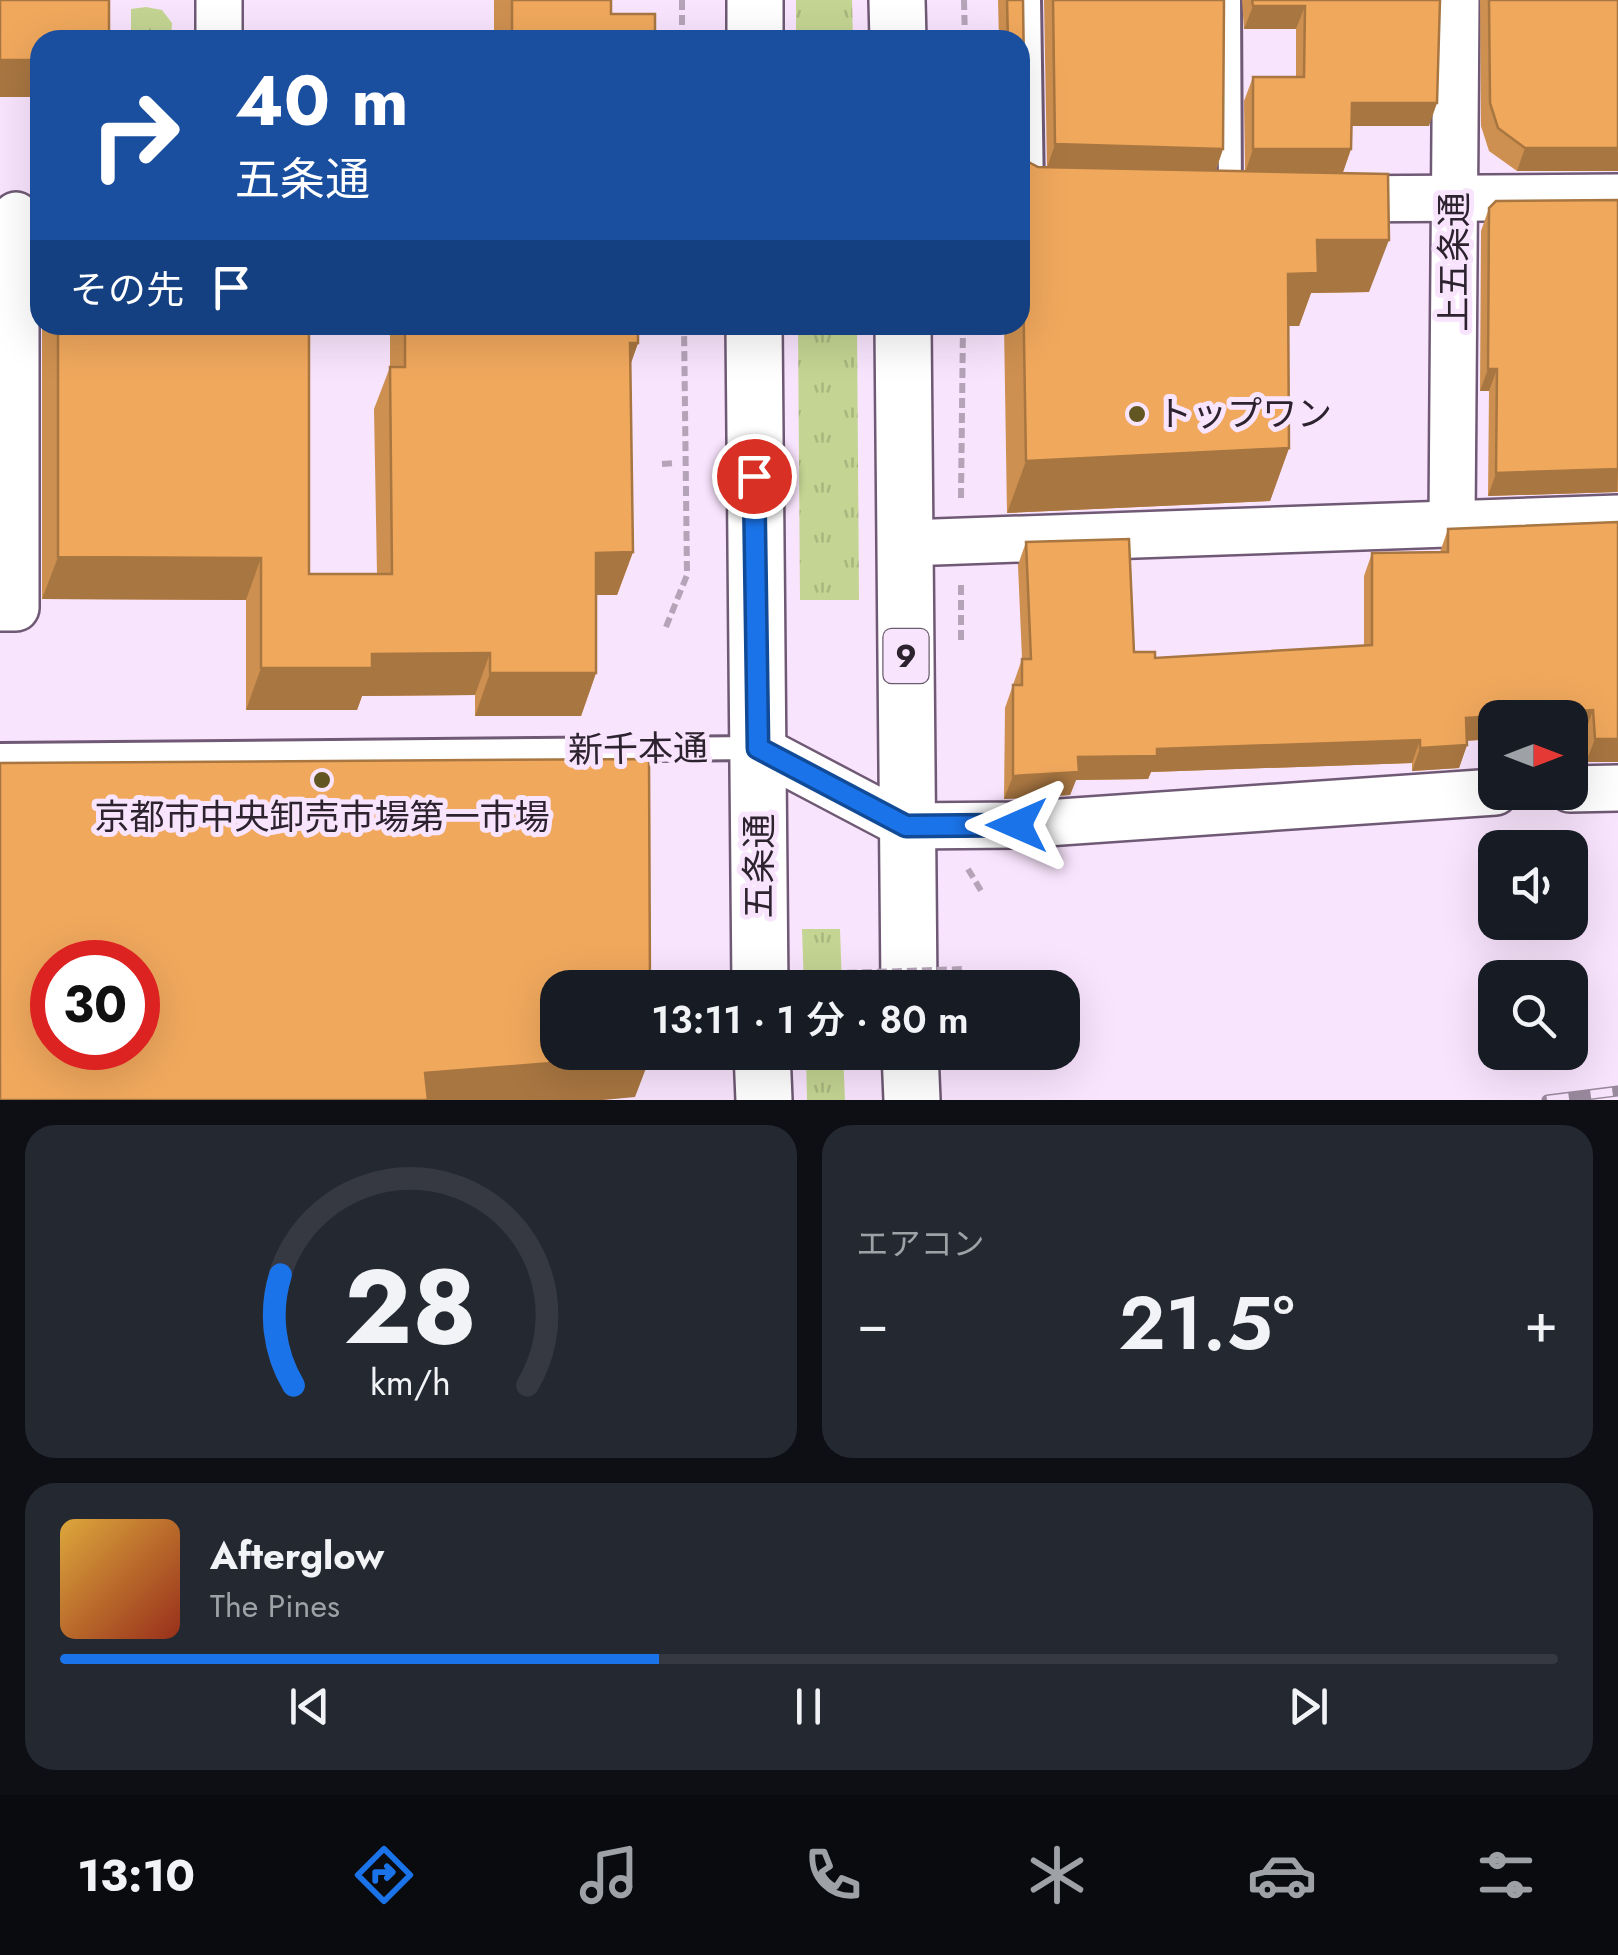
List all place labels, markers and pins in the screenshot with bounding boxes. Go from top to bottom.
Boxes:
place label: トップワン [1157,389,1332,439]
marker: トップワン [1126,403,1148,425]
pin [712,434,797,519]
marker: 京都市中央卸売市場第一市場 [311,769,333,791]
place label: 京都市中央卸売市場第一市場 [94,792,550,842]

